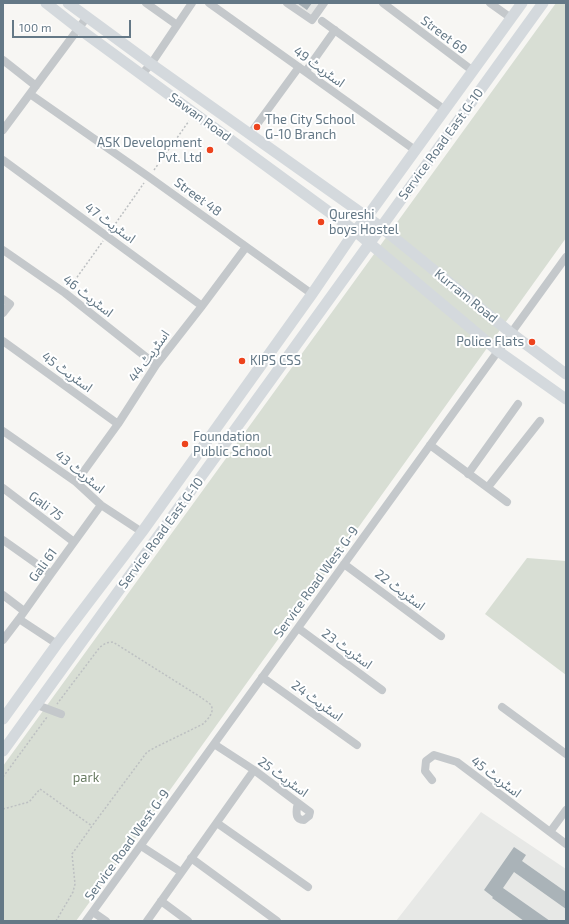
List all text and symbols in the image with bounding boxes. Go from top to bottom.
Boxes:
scale bar [14,12,133,38]
street label: Street 69 [418,13,470,57]
text: 100 m [19,20,51,34]
street label: اسٹریٹ 49 [290,43,348,91]
street label: Service Road East G-10 [395,85,487,203]
street label: Sawan Road [166,89,234,145]
place label: The City School G-10 Branch [265,112,355,143]
marker: The City School G-10 Branch [252,122,262,132]
place label: ASK Development Pvt. Ltd [97,135,202,166]
marker: ASK Development Pvt. Ltd [205,145,215,155]
street label: Street 48 [171,175,225,219]
street label: اسٹریٹ 47 [82,199,138,247]
place label: Qureshi boys Hostel [329,207,399,238]
marker: Qureshi boys Hostel [316,217,326,227]
street label: Kurram Road [431,266,501,326]
street label: اسٹریٹ 46 [60,272,116,320]
street label: اسٹریٹ 44 [125,327,173,385]
place label: Police Flats [456,334,524,350]
marker: Police Flats [527,337,537,347]
street label: اسٹریٹ 45 [39,348,95,396]
place label: KIPS CSS [250,353,301,369]
marker: KIPS CSS [237,356,247,366]
place label: Foundation Public School [193,429,272,460]
marker: Foundation Public School [180,439,190,449]
street label: اسٹریٹ 43 [52,447,108,497]
street label: Service Road East G-10 [115,474,207,592]
street label: Gali 75 [26,488,66,524]
street label: Service Road West G-9 [270,523,362,641]
street label: Gali 61 [26,545,60,585]
street label: اسٹریٹ 22 [372,566,428,614]
street label: اسٹریٹ 23 [319,626,375,672]
street label: اسٹریٹ 24 [288,677,346,725]
street label: اسٹریٹ 45 [468,753,524,801]
street label: اسٹریٹ 25 [255,754,311,800]
park label: park [73,770,99,786]
street label: Service Road West G-9 [81,786,173,904]

